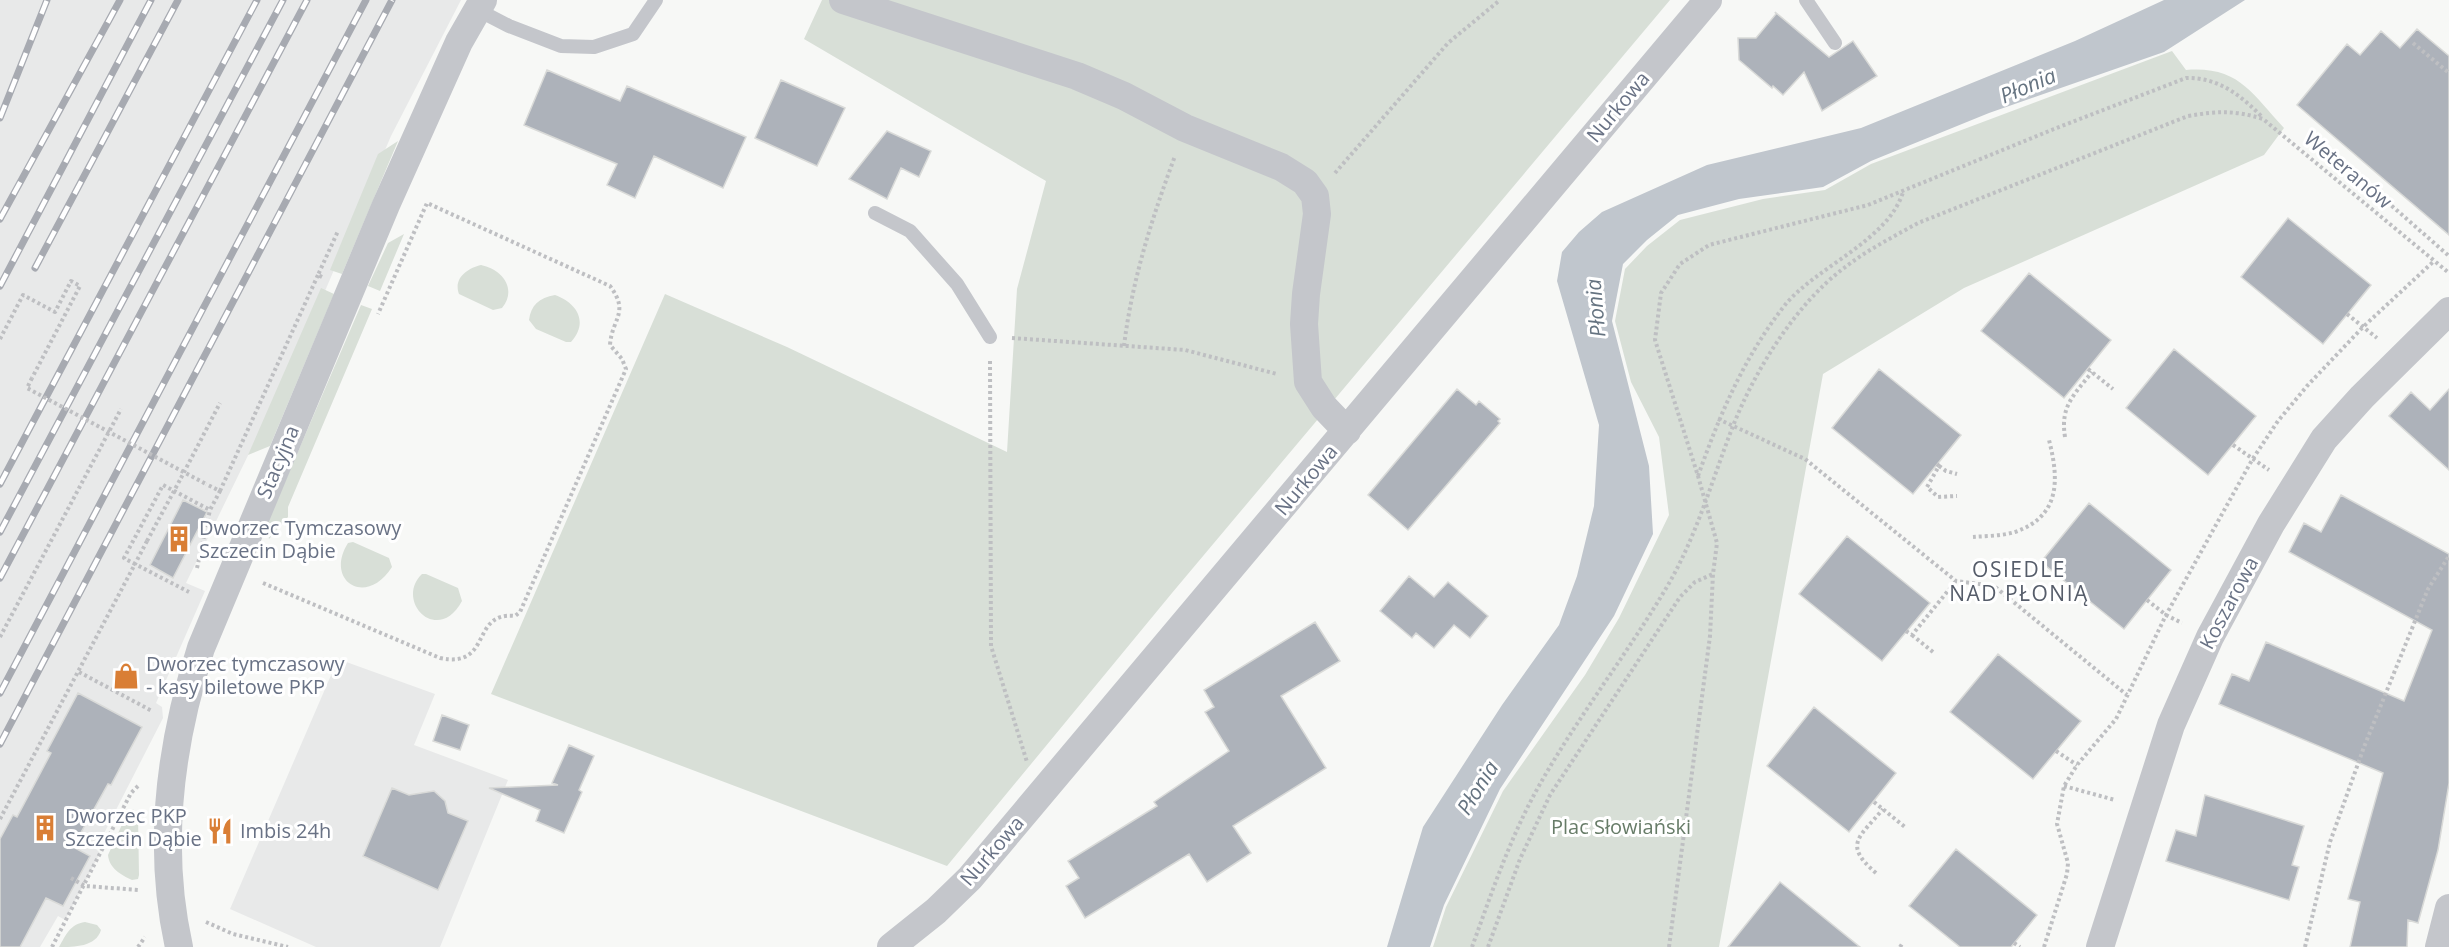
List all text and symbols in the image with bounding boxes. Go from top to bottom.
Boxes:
water label: Płonia [1995,61,2060,109]
street label: Nurkowa [1580,66,1655,148]
street label: Weteranów [2299,125,2398,215]
water label: Płonia [1579,278,1611,338]
street label: Stacyjna [250,421,305,503]
street label: Nurkowa [1268,439,1343,521]
place label: Dworzec Tymczasowy Szczecin Dąbie [199,514,402,564]
building icon: Dworzec Tymczasowy Szczecin Dąbie [164,524,194,554]
street label: Koszarowa [2193,552,2264,654]
district label: OSIEDLE NAD PŁONIĄ [1949,555,2089,607]
place label: Dworzec tymczasowy - kasy biletowe PKP [146,650,345,700]
shop icon: Dworzec tymczasowy - kasy biletowe PKP [111,661,141,691]
water label: Płonia [1450,755,1505,820]
place label: Dworzec PKP Szczecin Dąbie [65,802,202,852]
street label: Nurkowa [954,810,1030,891]
building icon: Dworzec PKP Szczecin Dąbie [30,813,60,843]
park label: Plac Słowiański [1551,813,1691,840]
restaurant icon: Imbis 24h [205,816,235,846]
place label: Imbis 24h [240,817,331,844]

